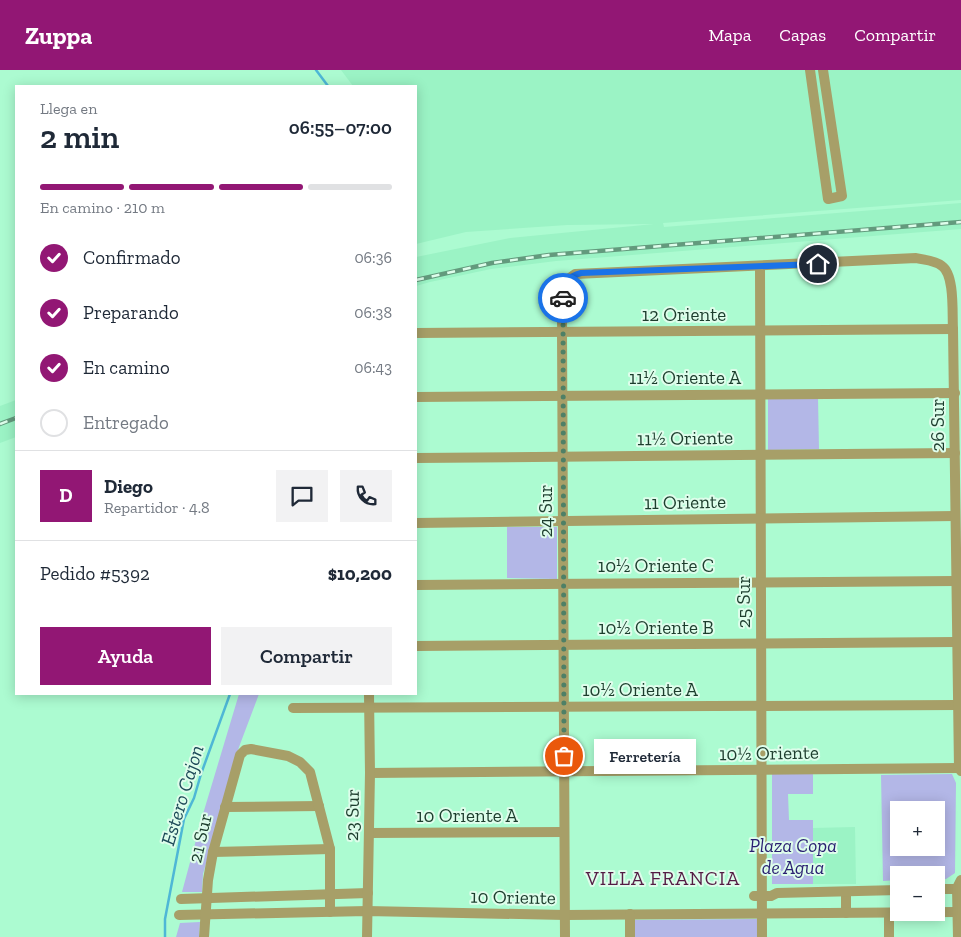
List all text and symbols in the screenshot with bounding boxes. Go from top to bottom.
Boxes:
text: Zuppa [25,21,92,50]
text: Mapa [708,24,751,46]
text: Capas [779,24,826,46]
text: Compartir [854,24,936,46]
text: Llega en [40,99,97,118]
text: 06:55–07:00 [289,116,392,139]
text: 2 min [40,118,119,156]
text: En camino · 210 m [40,198,165,217]
pin [797,243,839,285]
icon: check [40,244,68,272]
text: Confirmado [83,246,180,269]
text: 06:36 [354,248,392,267]
icon: home [804,250,832,278]
courier [538,273,588,323]
icon: car [549,284,577,312]
icon: check [40,299,68,327]
text: Preparando [83,301,179,324]
text: 06:38 [354,303,392,322]
street label: 12 Oriente [642,303,726,326]
icon: check [40,354,68,382]
text: En camino [83,356,170,379]
text: 06:43 [354,358,392,377]
street label: 11½ Oriente A [629,366,742,389]
street label: 26 Sur [926,399,949,451]
text: Entregado [83,411,169,434]
street label: 11½ Oriente [637,426,733,450]
button: chat [276,470,328,522]
button: phone [340,470,392,522]
text: Diego [104,475,153,498]
text: D [59,484,73,507]
street label: 24 Sur [534,484,557,538]
street label: 11 Oriente [644,490,726,514]
text: Repartidor · 4.8 [104,498,210,517]
street label: 10½ Oriente C [598,554,714,577]
text: Pedido #5392 [40,562,150,585]
text: $10,200 [328,562,392,585]
street label: 25 Sur [732,576,755,628]
street label: 10½ Oriente B [598,616,714,639]
button: Ayuda [40,627,211,685]
button: Compartir [221,627,392,685]
street label: 10½ Oriente A [582,678,699,701]
pin [543,735,585,777]
callout: Ferretería [594,738,696,774]
street label: 10½ Oriente [719,741,819,765]
water label: Estero Cajon [155,742,209,848]
icon: bag [550,742,578,770]
text: Ferretería [609,747,681,766]
street label: 23 Sur [340,789,364,841]
map controls [890,801,945,921]
button: + [890,801,945,856]
street label: 10 Oriente A [416,804,518,827]
street label: 21 Sur [183,811,217,865]
park label: Plaza Copa de Agua [749,834,837,879]
district label: VILLA FRANCIA [585,866,740,890]
button: − [890,866,945,921]
street label: 10 Oriente [470,885,556,909]

